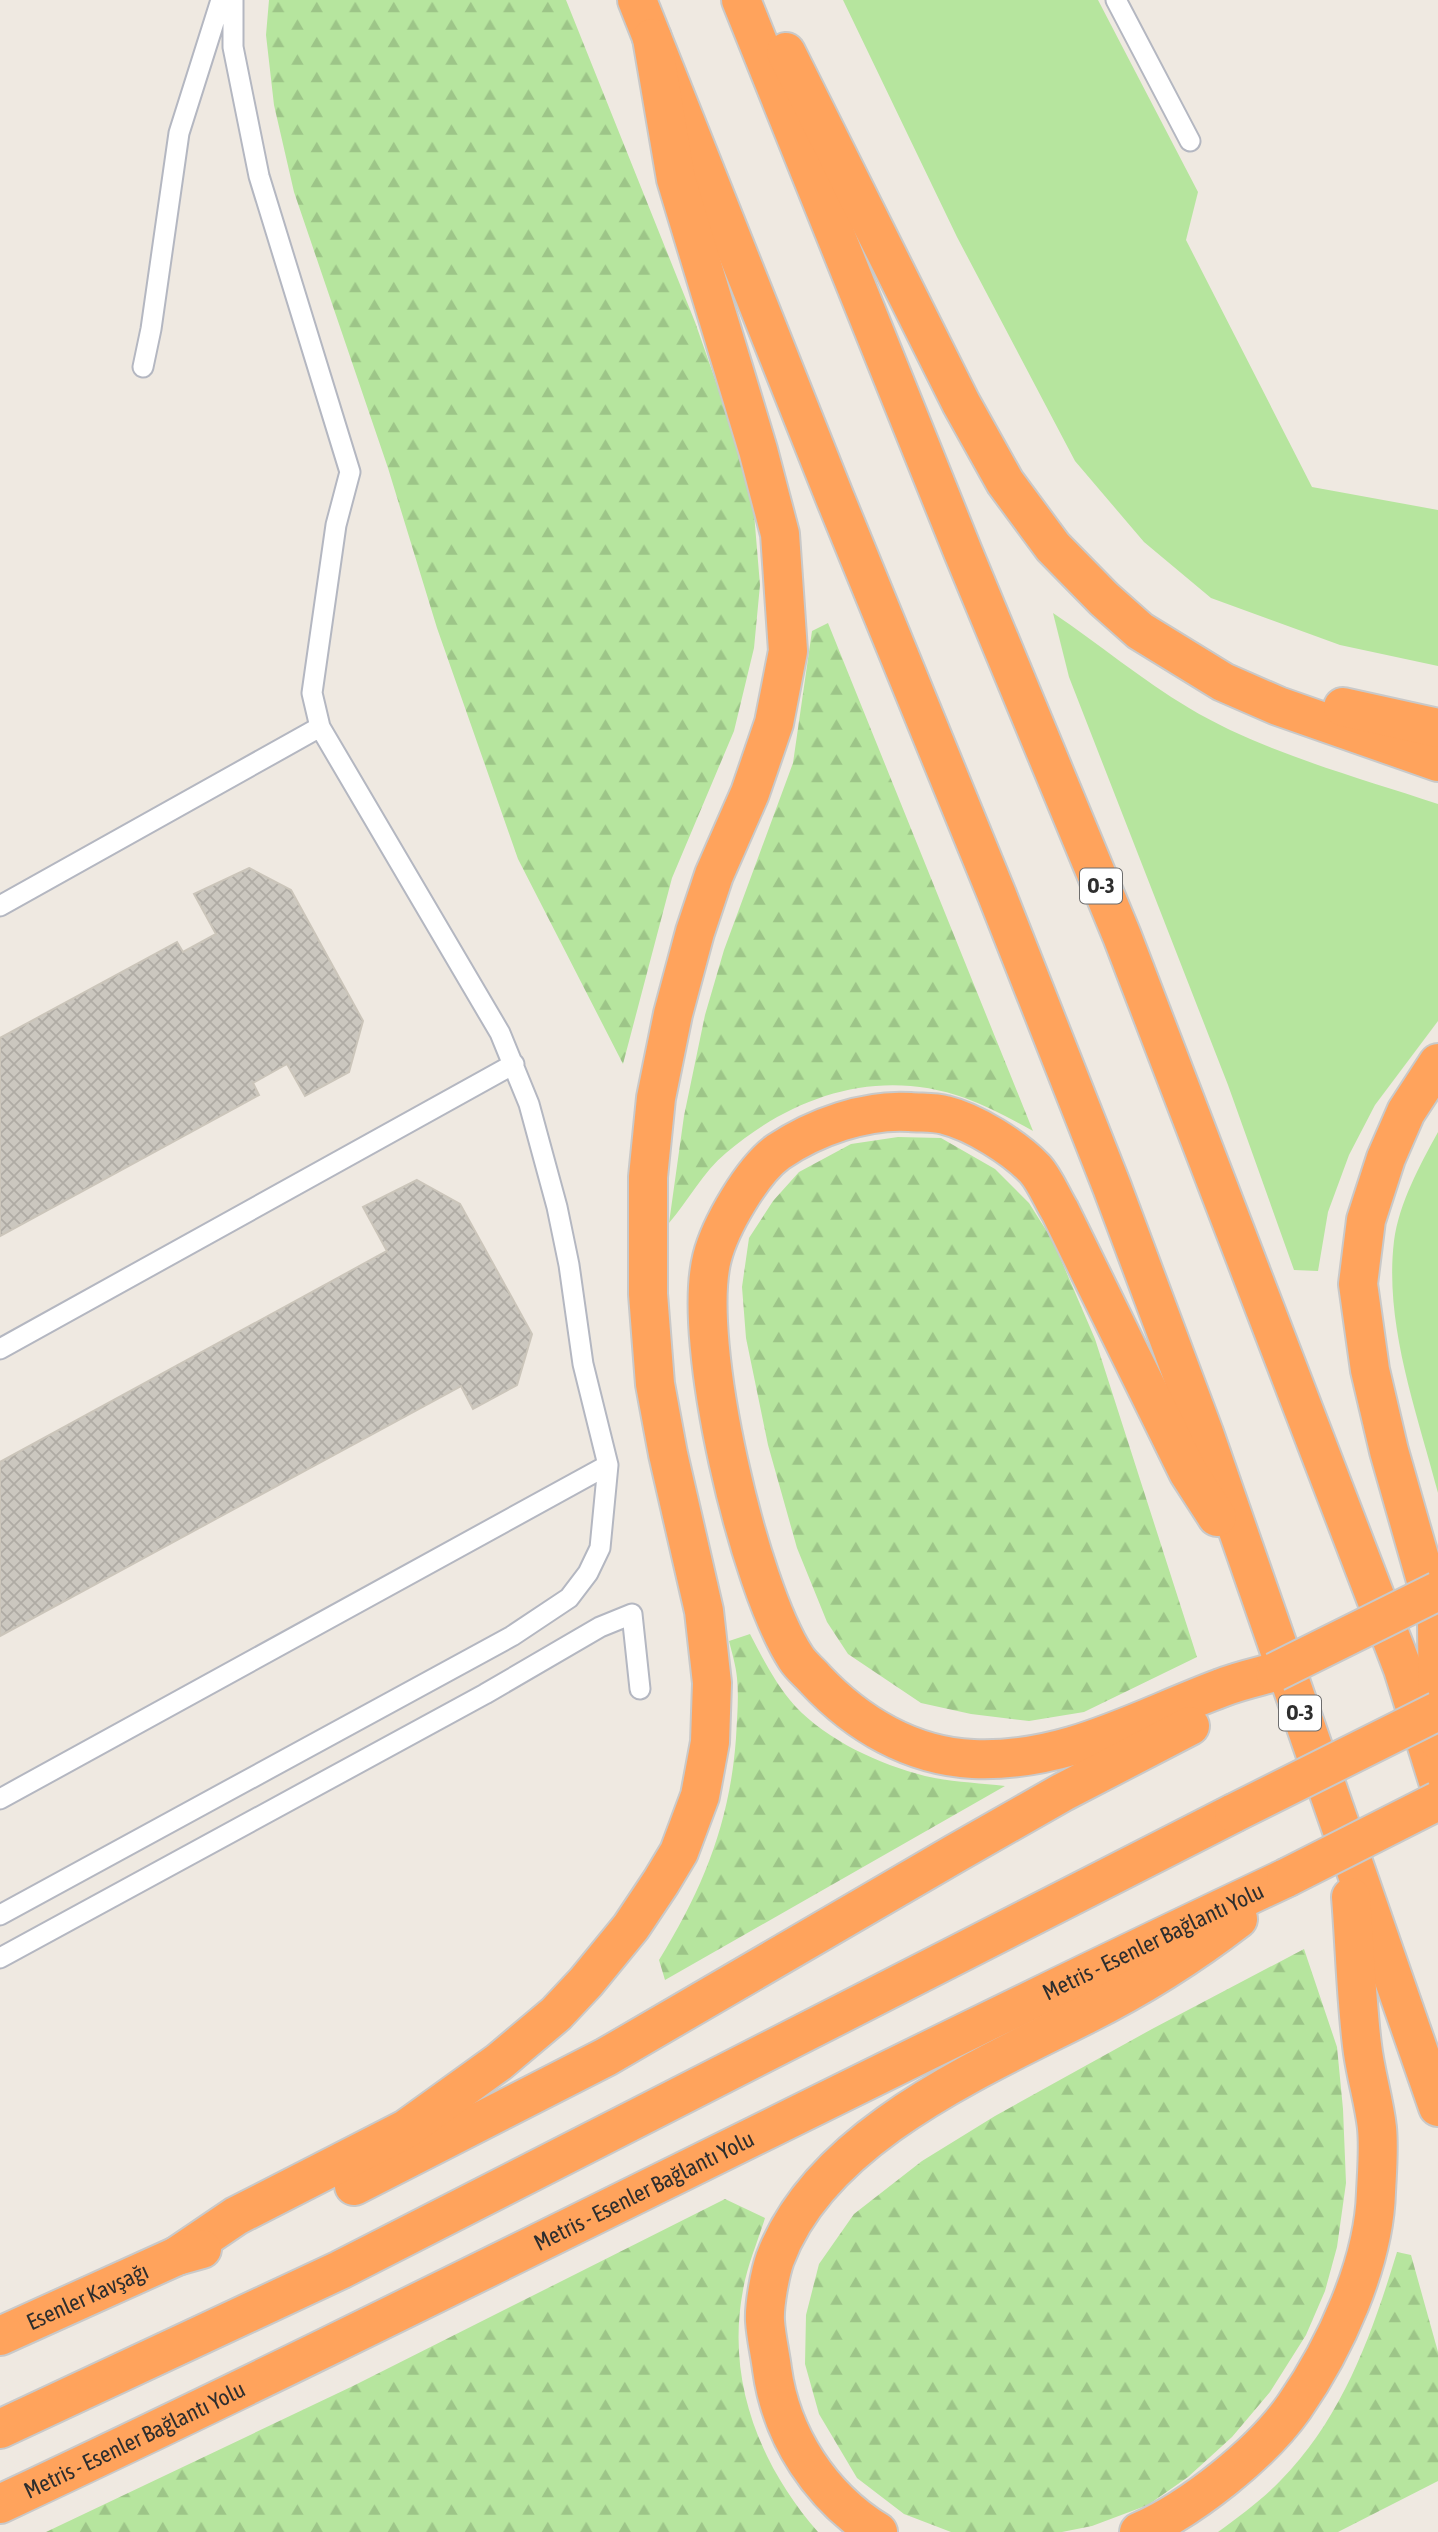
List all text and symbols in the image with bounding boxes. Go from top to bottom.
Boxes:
road number: O-3 [1080,868,1122,903]
road number: O-3 [1279,1696,1321,1730]
street label: Metris - Esenler Bağlantı Yolu [1038,1877,1268,2006]
street label: Metris - Esenler Bağlantı Yolu [530,2125,758,2256]
street label: Esenler Kavşağı [23,2258,152,2335]
street label: Metris - Esenler Bağlantı Yolu [20,2376,249,2504]

